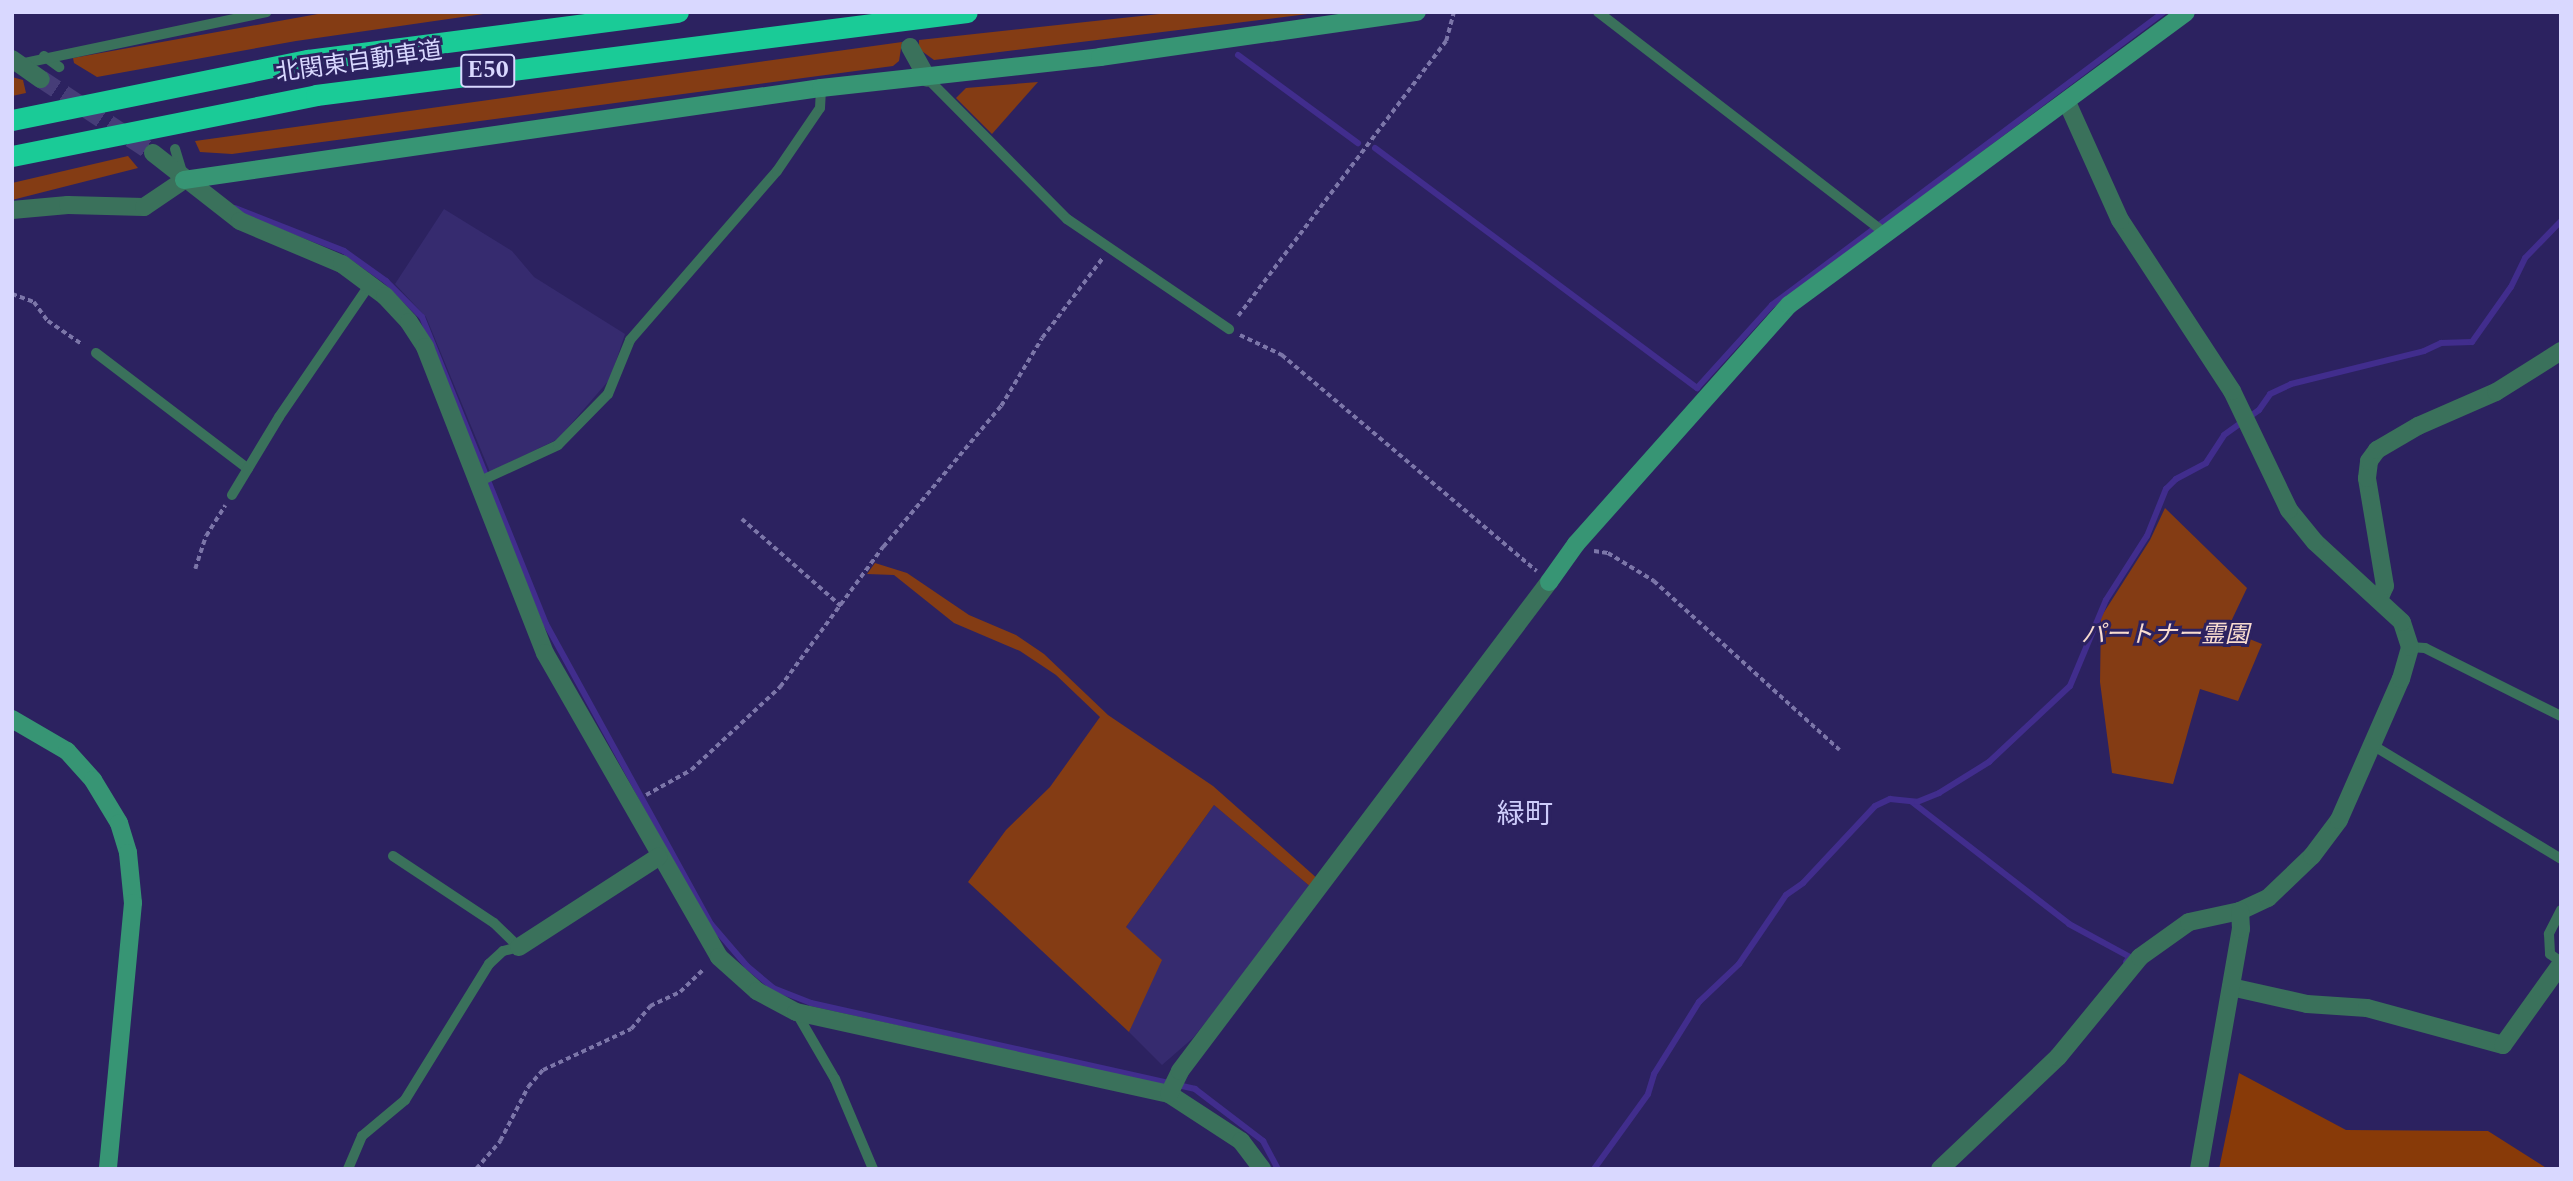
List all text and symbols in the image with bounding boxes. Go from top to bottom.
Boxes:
street label: 北関東自動車道 [274,37,444,89]
road number: E50 [460,52,516,90]
park label: パートナー霊園 [2081,622,2249,650]
district label: 緑町 [1497,798,1553,832]

